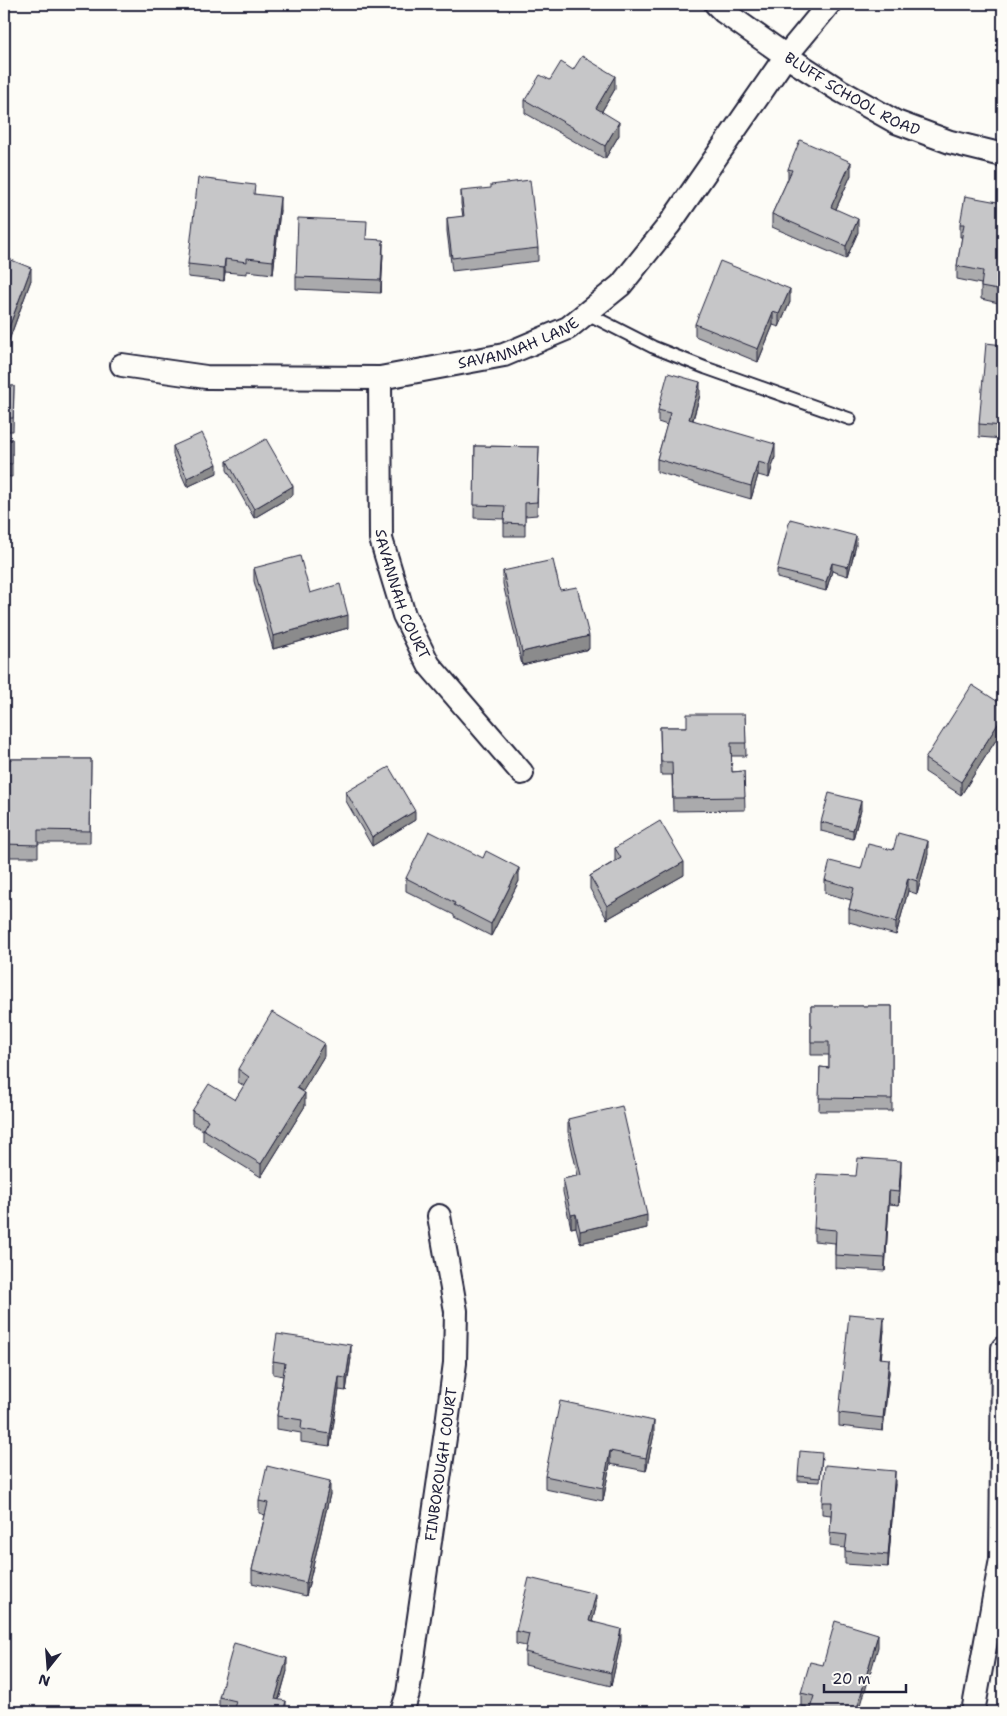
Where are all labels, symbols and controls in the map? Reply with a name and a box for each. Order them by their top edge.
street label: BLUFF SCHOOL ROAD [781,48,923,140]
street label: SAVANNAH LANE [456,313,583,373]
street label: SAVANNAH COURT [371,529,435,663]
street label: FINBOROUGH COURT [420,1386,462,1543]
north arrow [22,1644,72,1694]
scale bar [824,1661,907,1693]
text: 20 m [832,1669,871,1689]
text: N [36,1670,52,1691]

